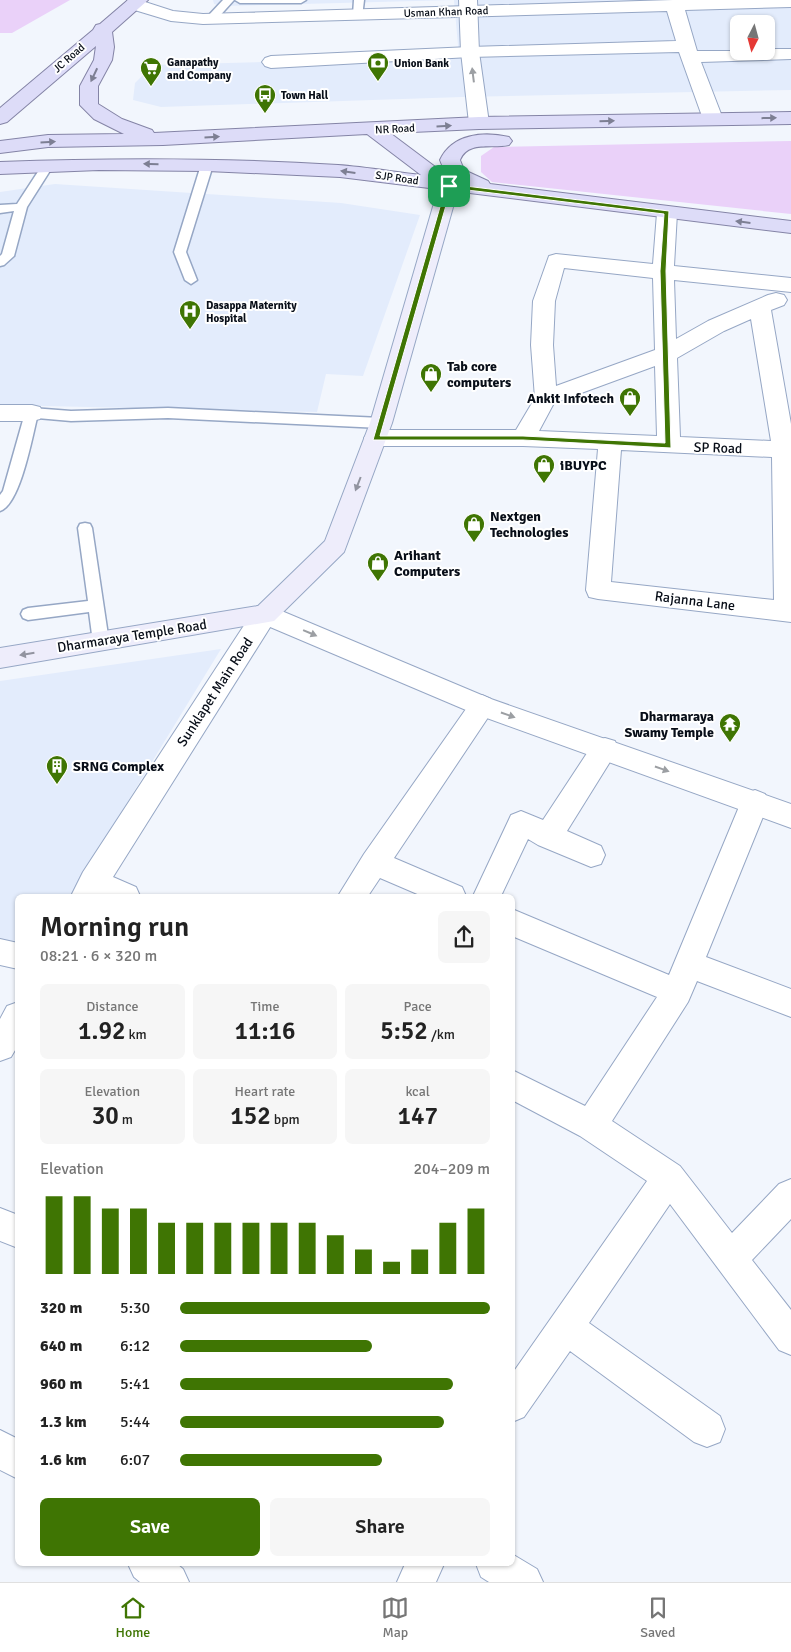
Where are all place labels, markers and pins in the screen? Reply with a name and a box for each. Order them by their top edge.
bank icon: Union Bank [366,51,390,82]
supermarket icon: Ganapathy and Company [139,56,163,87]
place label: Ganapathy and Company [167,56,232,82]
place label: Union Bank [394,57,449,70]
bus stop icon: Town Hall [253,83,277,114]
place label: Town Hall [281,89,329,102]
pin [428,165,470,207]
hospital icon: Dasappa Maternity Hospital [178,299,202,330]
place label: Dasappa Maternity Hospital [206,299,297,325]
place label: Tab core computers [447,358,511,391]
shop icon: Tab core computers [419,362,443,393]
shop icon: Ankit Infotech [618,386,642,417]
place label: Ankit Infotech [527,390,614,407]
shop icon: iBUYPC [532,453,556,484]
place label: iBUYPC [560,457,607,474]
place label: Nextgen Technologies [490,508,568,541]
shop icon: Nextgen Technologies [462,512,486,543]
place label: Arihant Computers [394,547,460,580]
shop icon: Arihant Computers [366,551,390,582]
place label: Dharmaraya Swamy Temple [625,708,714,741]
temple icon: Dharmaraya Swamy Temple [718,712,742,743]
building icon: SRNG Complex [45,754,69,785]
place label: SRNG Complex [73,758,164,775]

